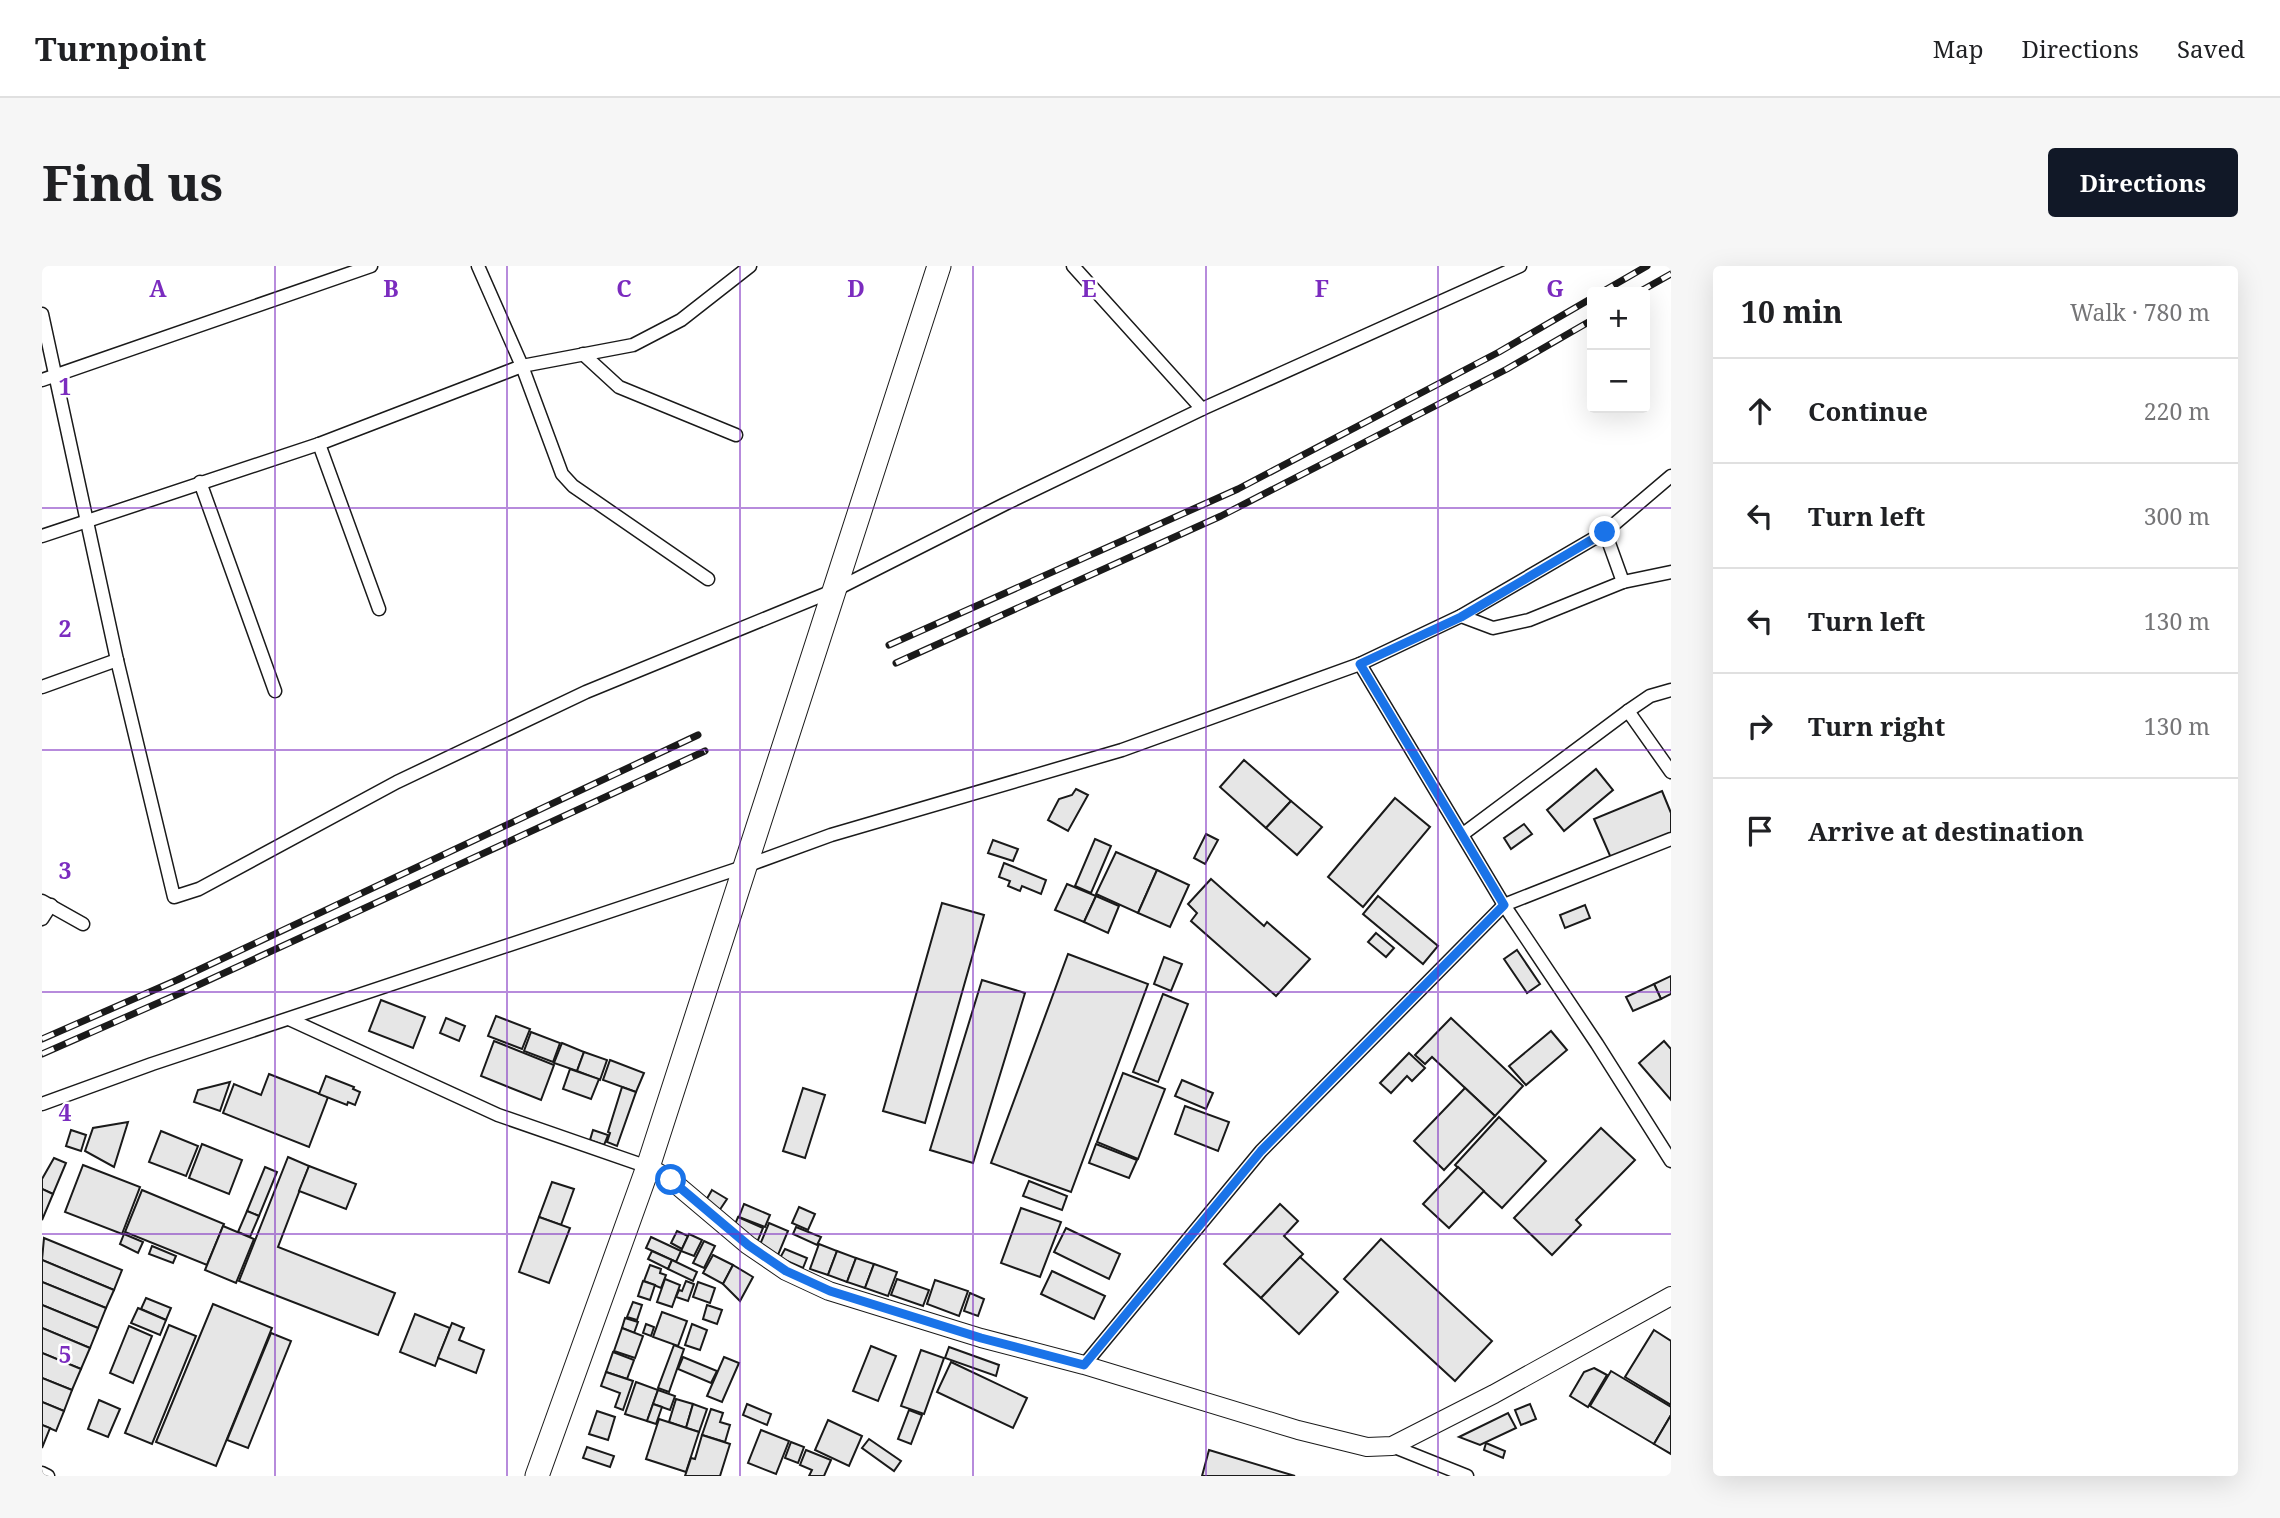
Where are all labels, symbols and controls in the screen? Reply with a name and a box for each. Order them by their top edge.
text: Turnpoint [35,26,206,71]
text: Map [1933,32,1984,65]
text: Directions [2022,32,2139,65]
text: Saved [2177,32,2245,65]
button: Directions [2048,148,2238,217]
text: Find us [42,149,223,215]
text: A [149,272,167,304]
text: B [383,272,399,304]
text: C [616,272,632,304]
text: D [847,272,865,304]
text: E [1081,272,1097,304]
text: F [1315,272,1329,304]
text: G [1546,272,1564,304]
map controls [1587,287,1650,413]
button: + [1587,287,1650,350]
text: 10 min [1741,291,1843,332]
text: Walk · 780 m [2070,296,2210,328]
button: − [1587,350,1650,413]
text: 1 [59,370,72,402]
icon: ahead [1741,392,1779,430]
text: Continue [1808,393,1928,429]
text: 220 m [2144,395,2210,427]
icon: left [1741,497,1779,535]
text: Turn left [1808,498,1925,534]
text: 300 m [2144,500,2210,532]
route end [1589,516,1620,547]
icon: left [1741,602,1779,640]
text: Turn left [1808,603,1925,639]
text: 130 m [2144,605,2210,637]
text: 2 [59,612,72,644]
icon: right [1741,707,1779,745]
text: Turn right [1808,708,1945,744]
text: 130 m [2144,710,2210,742]
icon: arrive [1741,812,1779,850]
text: Arrive at destination [1808,813,2084,849]
text: 3 [59,854,72,886]
text: 4 [59,1096,72,1128]
route start [655,1164,686,1195]
text: 5 [59,1338,72,1370]

